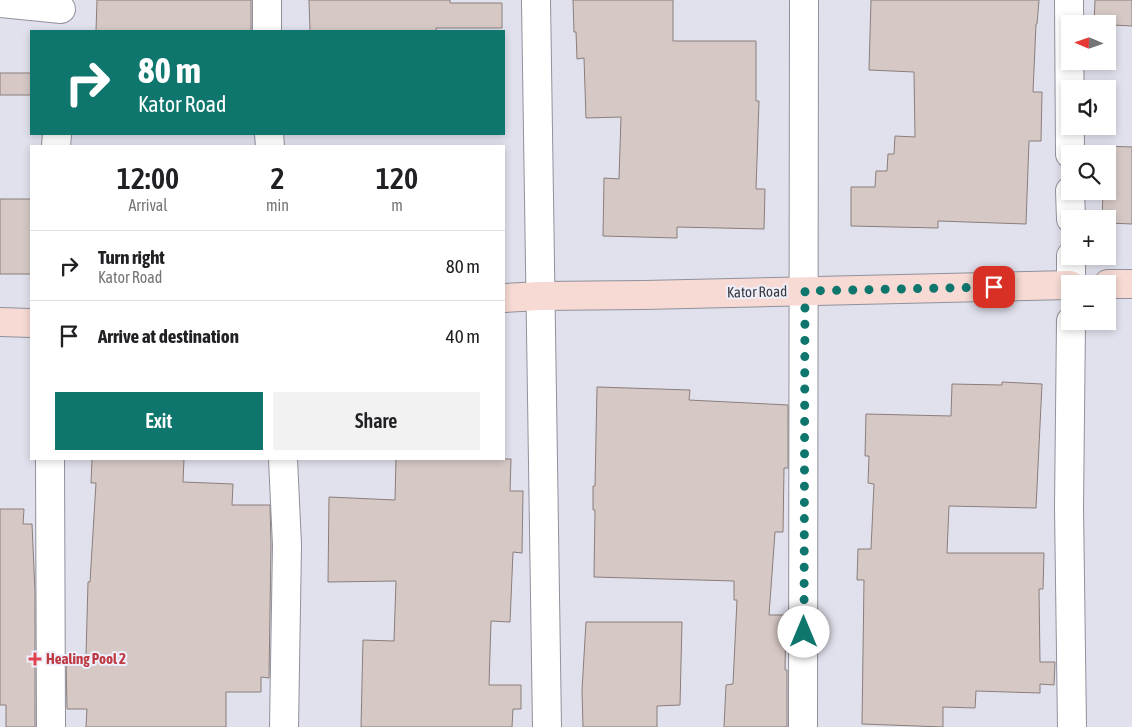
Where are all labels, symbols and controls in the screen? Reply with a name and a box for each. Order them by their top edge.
north arrow [1061,15,1116,70]
map controls [1061,15,1116,330]
icon: right [55,50,120,115]
text: 80 m [138,50,201,90]
button: sound [1061,80,1116,135]
text: Kator Road [138,91,227,117]
button: search [1061,145,1116,200]
text: 12:00 [117,161,179,195]
text: 2 [270,161,285,195]
text: 120 [376,161,418,195]
text: Arrival [128,196,168,214]
text: min [266,196,289,214]
text: m [391,196,403,214]
button: + [1061,210,1116,265]
text: Turn right [98,246,165,268]
icon: right [55,252,83,280]
text: 80 m [446,255,480,277]
pin [973,266,1015,308]
text: Kator Road [98,268,162,286]
icon: arrive [980,273,1008,301]
button: − [1061,275,1116,330]
street label: Kator Road [727,282,787,301]
icon: arrive [55,322,83,350]
text: Arrive at destination [98,325,239,347]
text: 40 m [446,325,480,347]
button: Exit [55,392,263,450]
button: Share [273,392,480,450]
position arrow [777,605,829,657]
place label: Healing Pool 2 [46,650,126,667]
marker: Healing Pool 2 [28,652,42,666]

